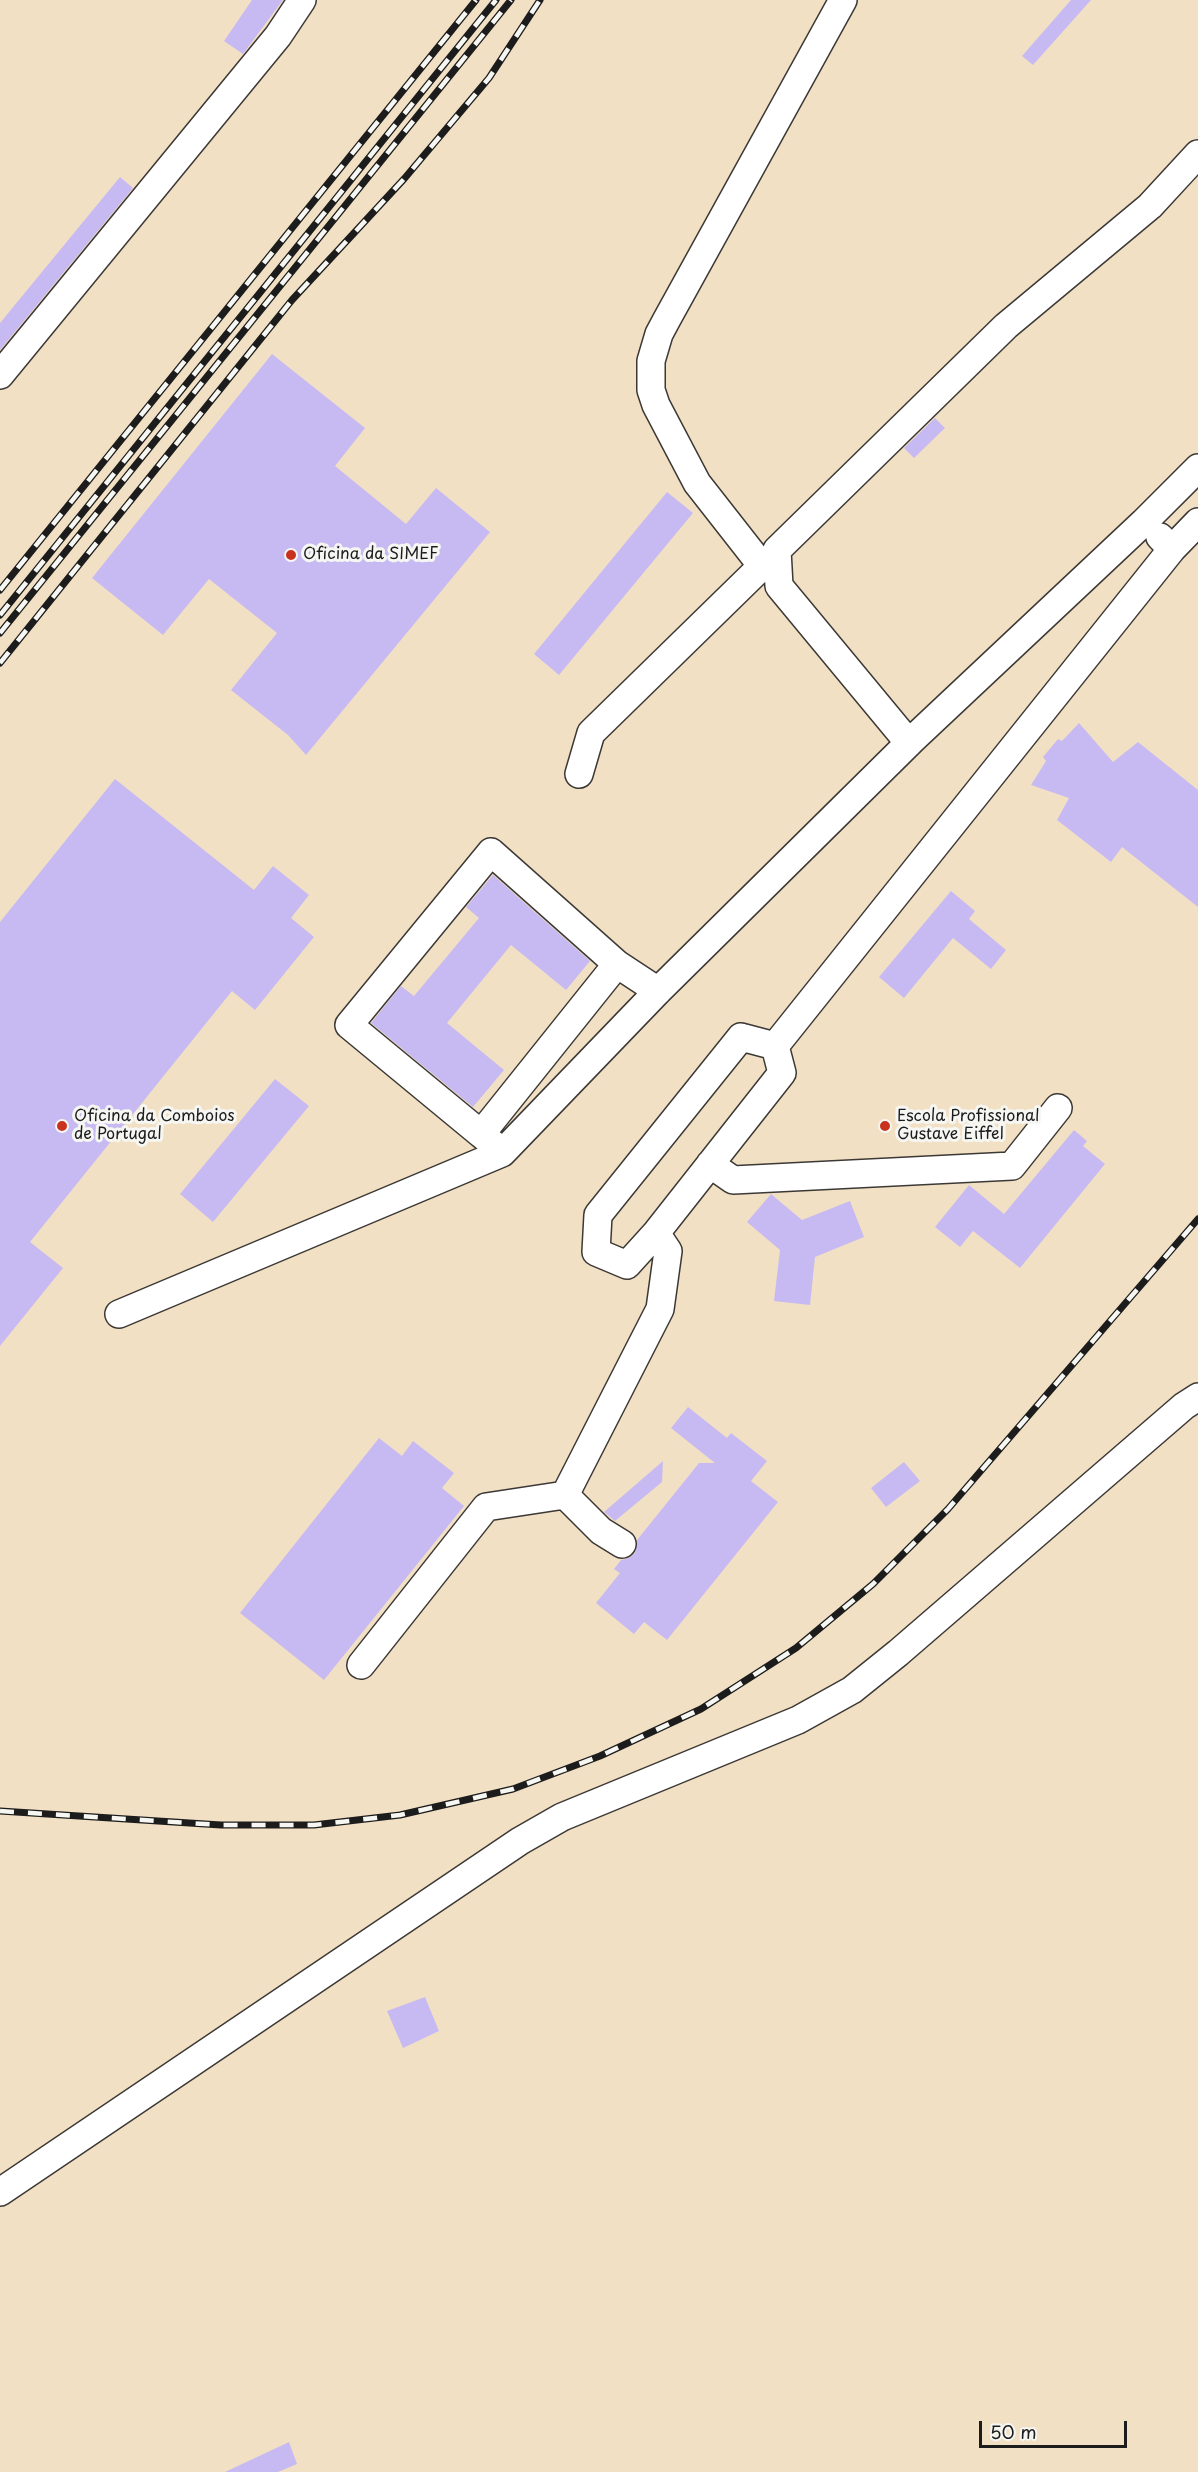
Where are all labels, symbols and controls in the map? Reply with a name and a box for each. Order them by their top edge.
place label: Oficina da SIMEF [303,545,439,565]
marker: Oficina da SIMEF [284,548,298,562]
place label: Oficina da Comboios de Portugal [74,1107,235,1145]
place label: Escola Profissional Gustave Eiffel [897,1107,1039,1145]
marker: Oficina da Comboios de Portugal [55,1119,69,1133]
marker: Escola Profissional Gustave Eiffel [878,1119,892,1133]
scale bar [982,2409,1130,2447]
text: 50 m [990,2418,1037,2445]

